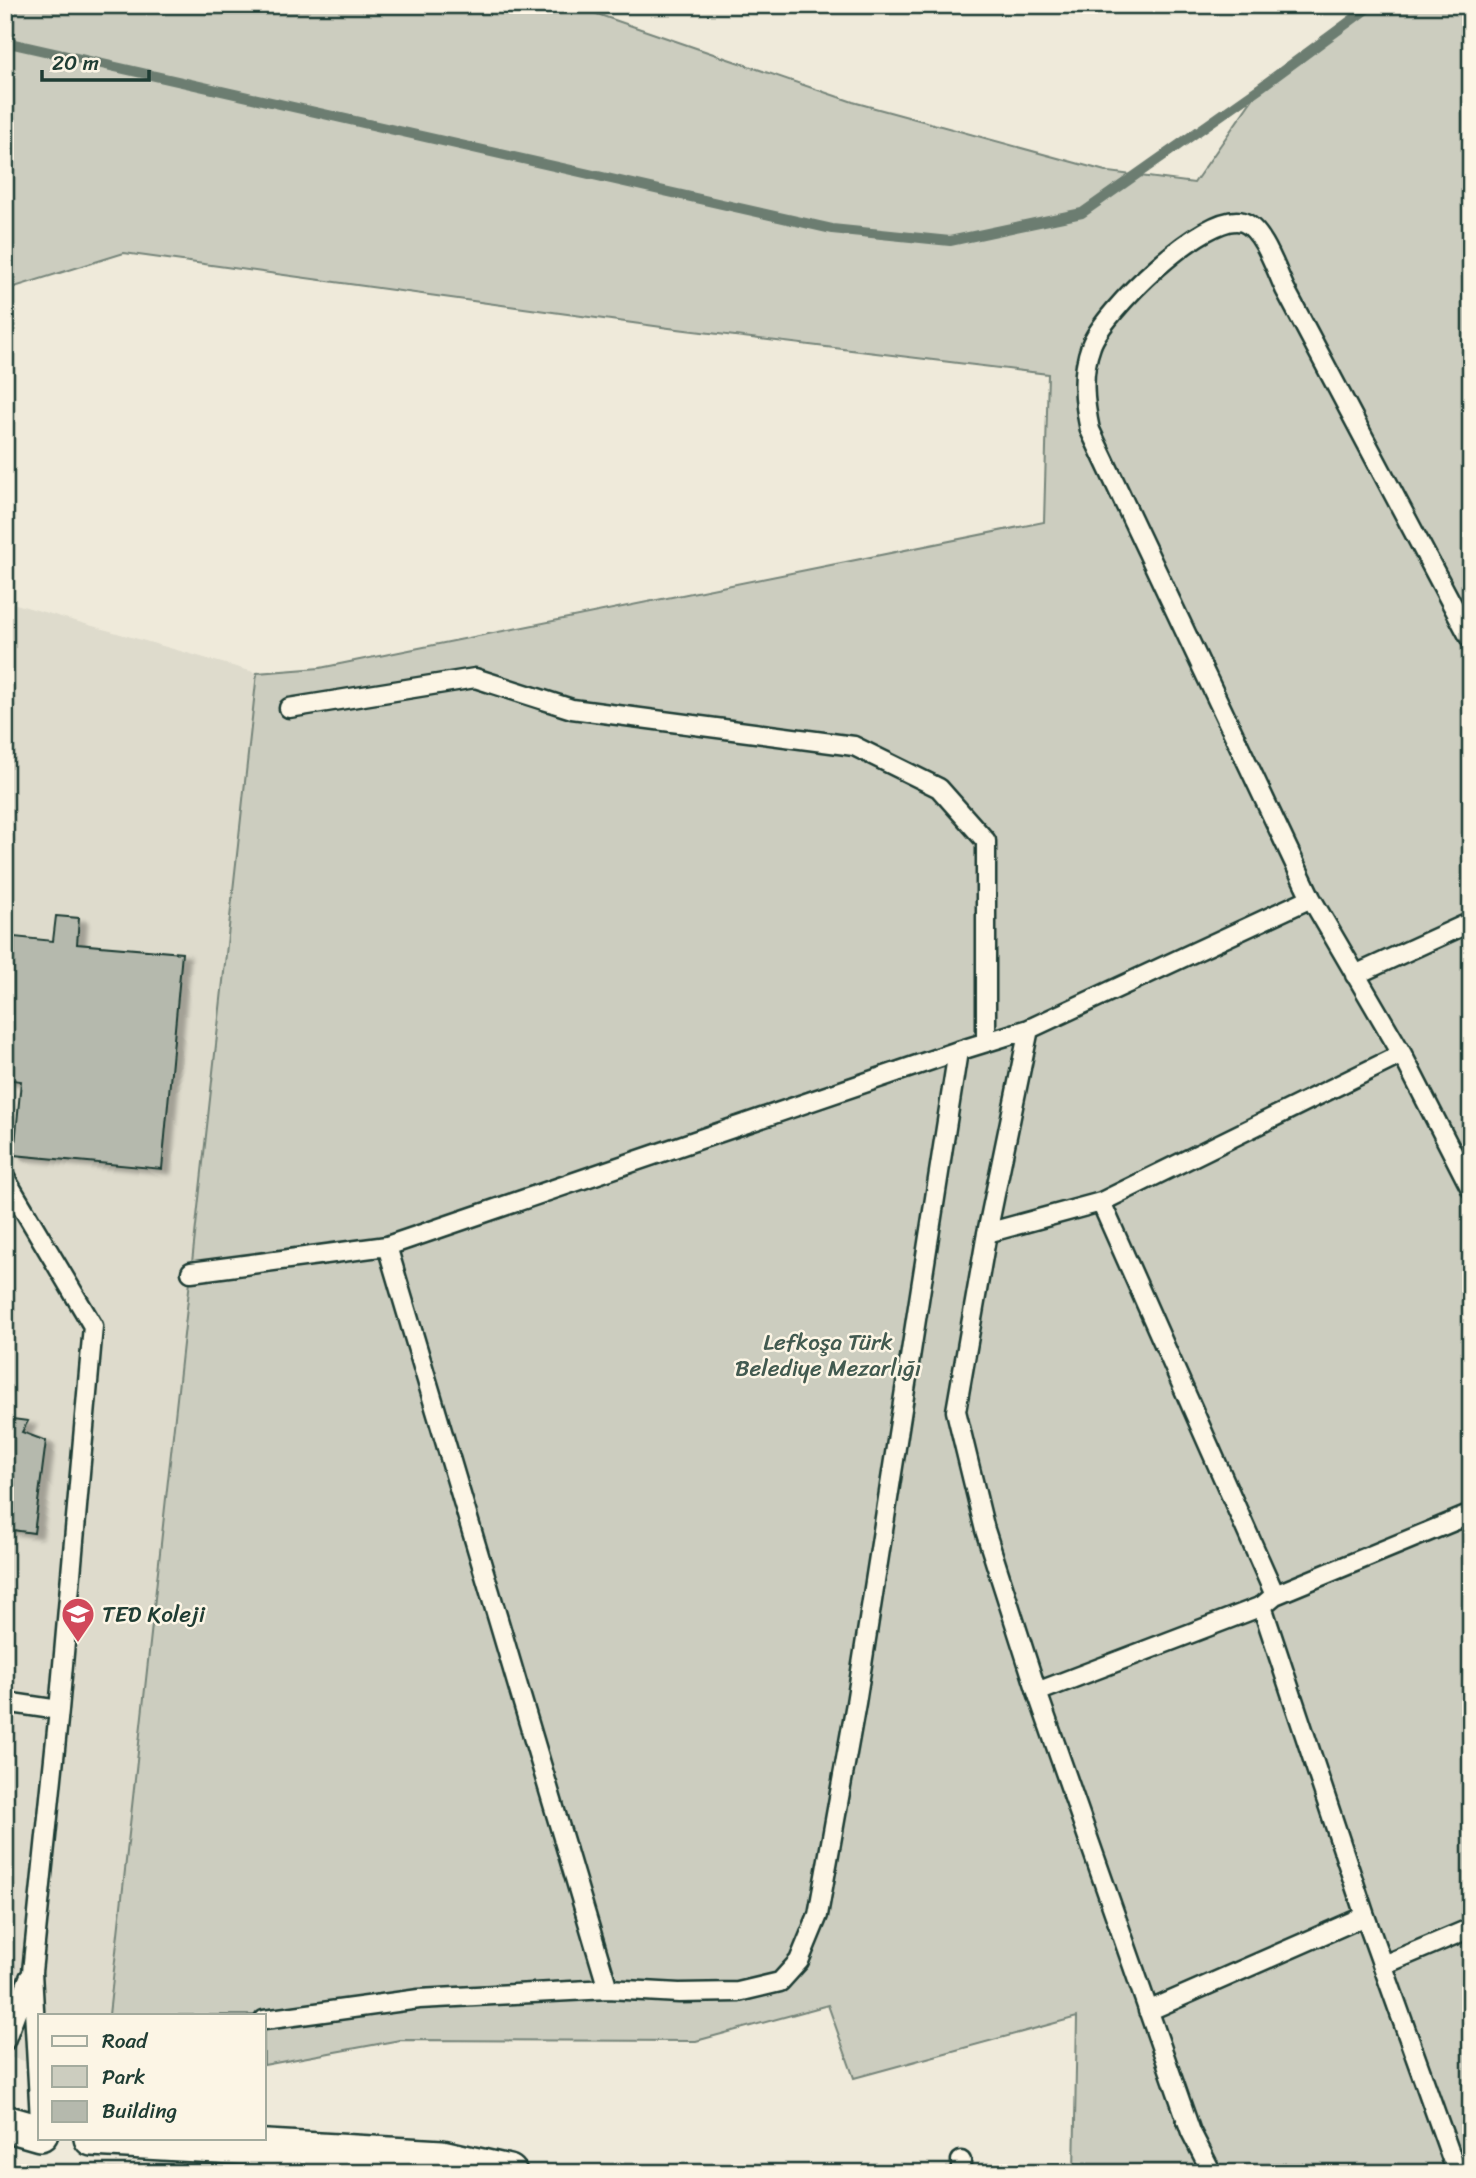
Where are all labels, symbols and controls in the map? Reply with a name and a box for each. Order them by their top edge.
scale bar [42,38,149,82]
text: 20 m [52,44,99,82]
park label: Lefkoşa Türk Belediye Mezarlığı [735,1322,921,1389]
place label: TED Koleji [102,1594,206,1635]
school or university icon: TED Koleji [59,1595,97,1644]
legend [38,2014,266,2140]
text: Road [102,2022,149,2060]
text: Park [102,2058,145,2096]
text: Building [102,2092,178,2130]

